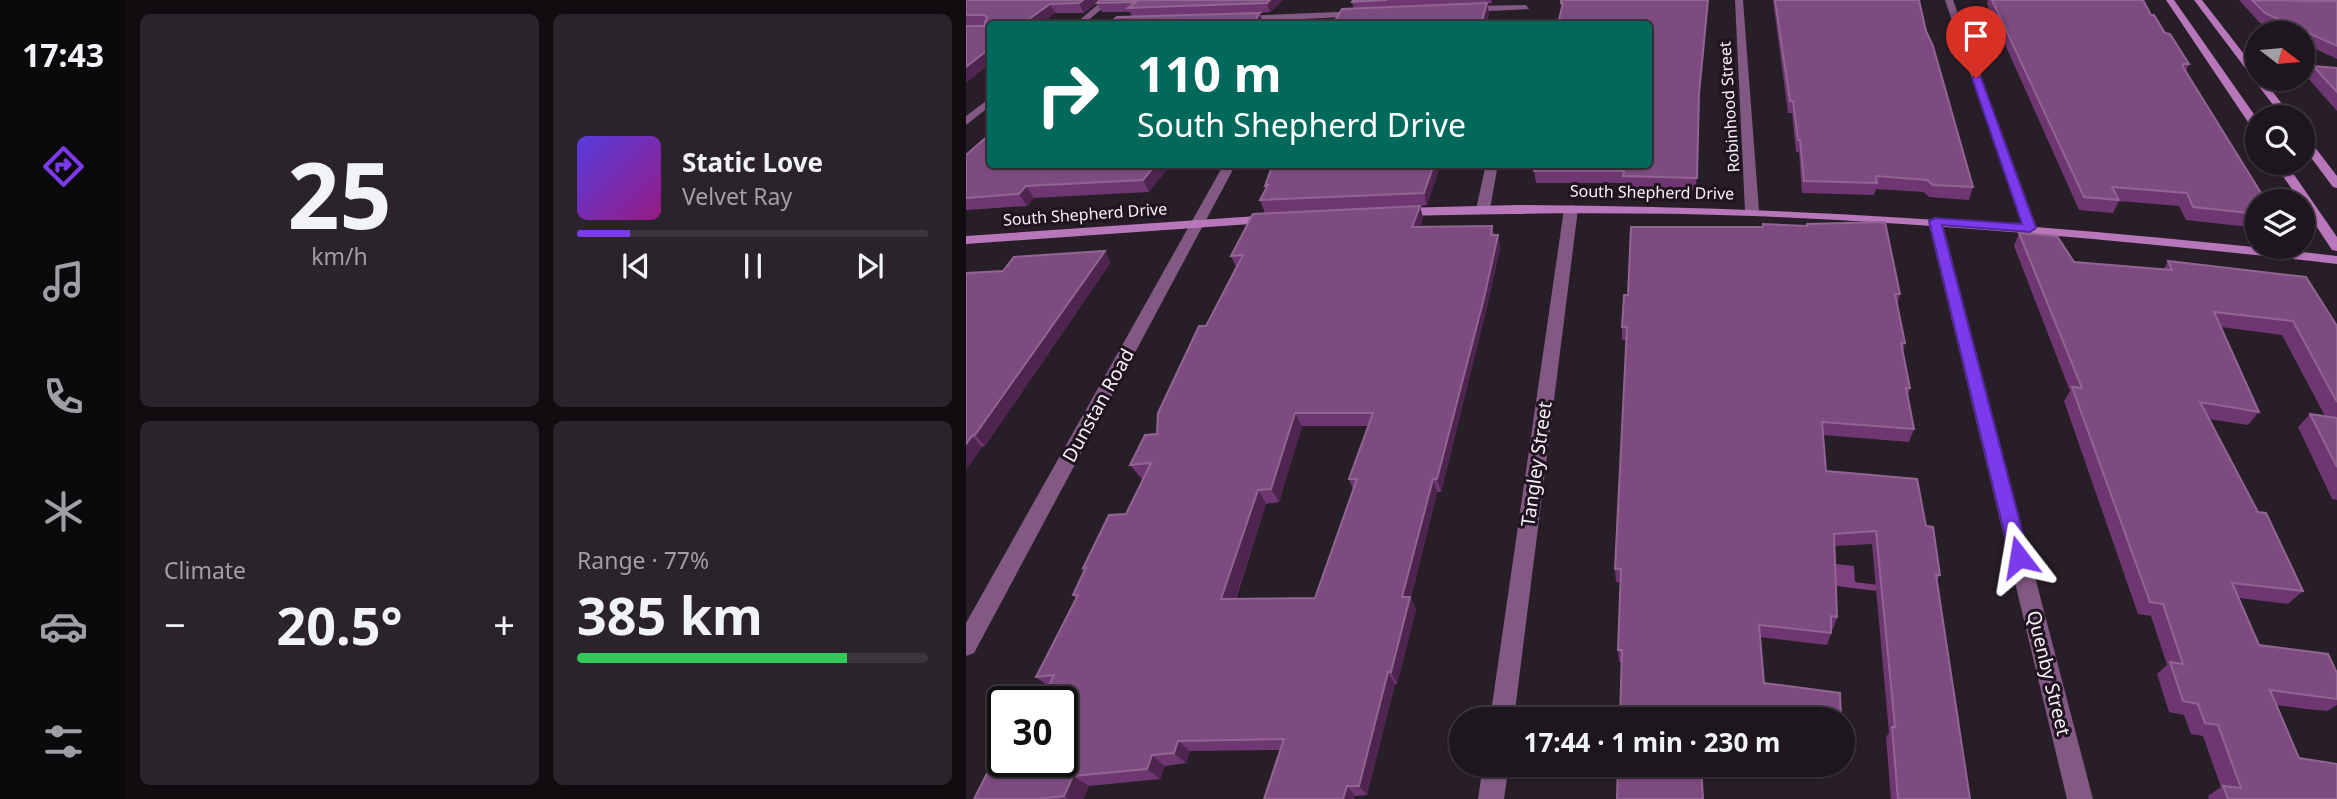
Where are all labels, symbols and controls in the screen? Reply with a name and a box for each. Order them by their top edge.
pin [1946,6,2006,78]
icon: arrive [1957,17,1995,55]
north arrow [2245,21,2315,91]
map controls [2245,21,2315,259]
text: 17:43 [22,33,104,76]
text: 110 m [1137,40,1282,106]
street label: Robinhood Street [1713,40,1745,173]
icon: right [1022,49,1113,140]
text: South Shepherd Drive [1137,103,1466,146]
button: search [2245,105,2315,175]
text: 25 [287,132,392,256]
icon: directions [39,142,88,191]
text: Static Love [682,144,823,180]
text: Velvet Ray [682,180,792,212]
street label: South Shepherd Drive [1570,180,1734,204]
button: layers [2245,189,2315,259]
street label: South Shepherd Drive [1002,197,1168,231]
text: km/h [311,240,368,272]
icon: previous [617,247,655,285]
icon: pause [734,247,772,285]
icon: next [851,247,889,285]
icon: music [39,257,88,306]
street label: Dunstan Road [1056,343,1140,467]
icon: phone [39,372,88,421]
street label: Tangley Street [1514,400,1558,528]
icon: climate [39,487,88,536]
position arrow [1982,520,2056,594]
text: Range · 77% [577,544,709,576]
text: Climate [164,554,246,586]
text: 385 km [577,579,763,650]
text: 20.5° [277,589,402,660]
text: − [164,598,186,650]
text: + [493,598,515,650]
icon: car [39,602,88,651]
street label: Quenby Street [2021,608,2077,738]
speed limit sign: 30 [987,686,1078,777]
icon: filters [39,717,88,766]
text: 17:44 · 1 min · 230 m [1524,724,1780,760]

